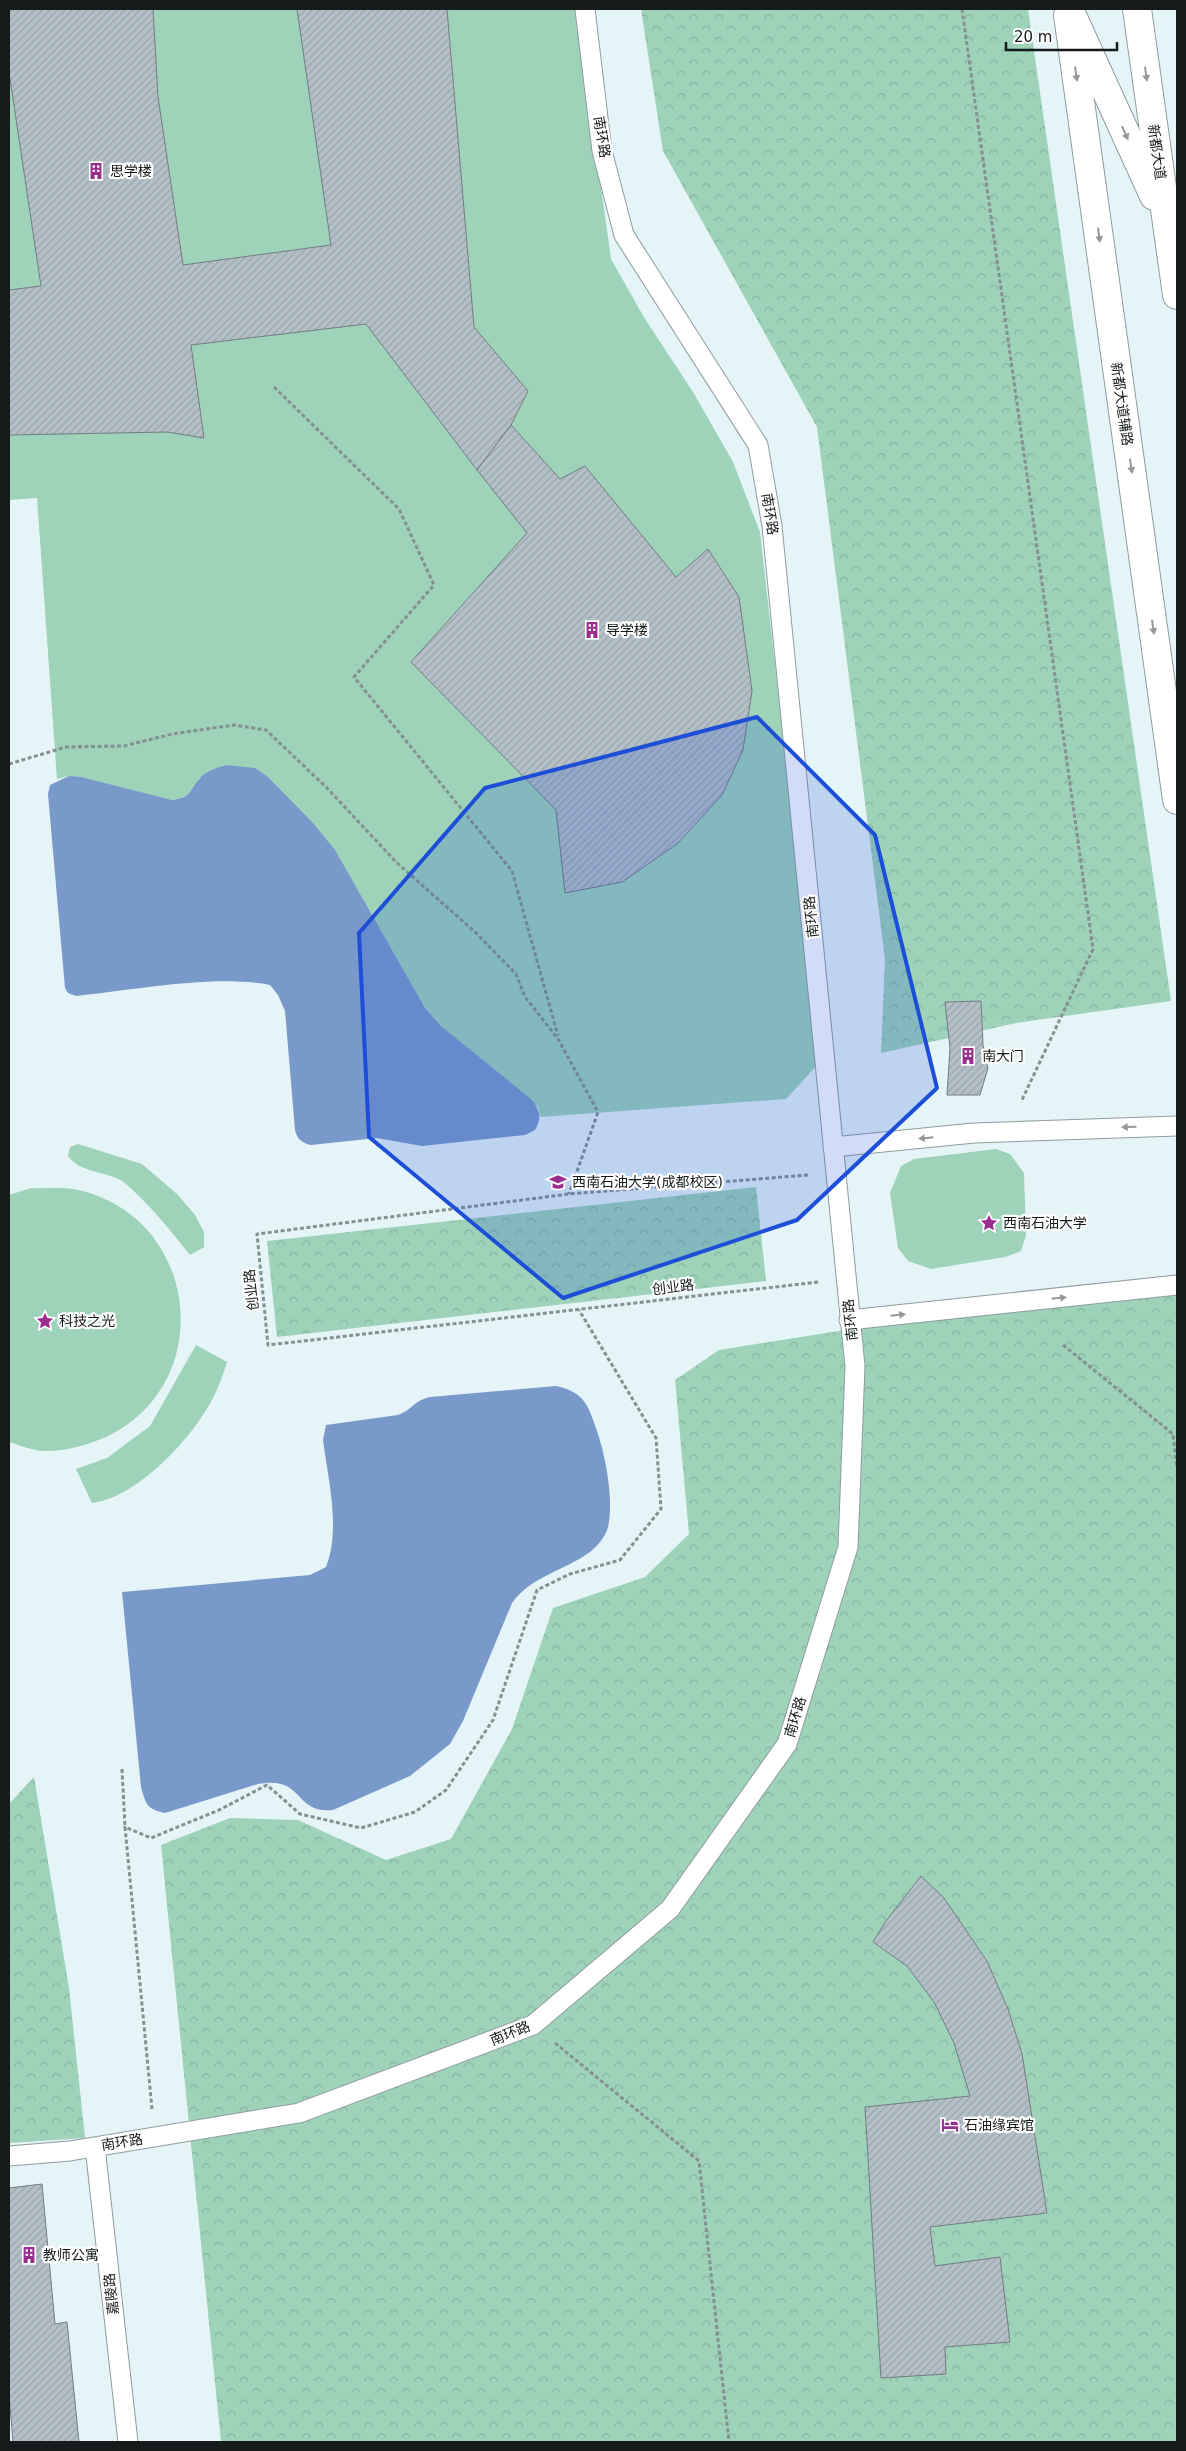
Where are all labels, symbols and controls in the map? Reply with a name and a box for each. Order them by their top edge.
scale bar [1006,20,1117,52]
text: 20 m [1014,28,1052,46]
one-way arrow [1072,67,1080,83]
one-way arrow [1142,67,1150,83]
street label: 南环路 [591,115,613,159]
street label: 新都大道 [1145,123,1169,181]
one-way arrow [1122,126,1130,140]
building icon: 思学楼 [86,161,106,181]
place label: 思学楼 [110,163,152,179]
one-way arrow [1095,228,1103,244]
street label: 新都大道辅路 [1108,361,1136,447]
one-way arrow [1127,458,1135,474]
street label: 南环路 [759,492,781,536]
one-way arrow [1149,619,1157,635]
building icon: 导学楼 [582,620,602,640]
place label: 导学楼 [606,622,648,638]
street label: 南环路 [801,895,821,939]
building icon: 南大门 [958,1046,978,1066]
place label: 南大门 [982,1048,1024,1064]
one-way arrow [1120,1124,1136,1132]
one-way arrow [918,1134,934,1142]
school or university icon: 西南石油大学(成都校区) [548,1172,568,1192]
place label: 西南石油大学(成都校区) [572,1174,723,1190]
place icon: 西南石油大学 [979,1213,999,1233]
place label: 西南石油大学 [1003,1215,1087,1231]
street label: 创业路 [241,1268,261,1312]
street label: 创业路 [651,1277,695,1297]
one-way arrow [1052,1293,1068,1301]
street label: 南环路 [840,1298,860,1342]
place icon: 科技之光 [35,1311,55,1331]
one-way arrow [890,1311,906,1319]
place label: 科技之光 [59,1313,115,1329]
street label: 南环路 [781,1695,809,1739]
street label: 南环路 [488,2018,532,2048]
hotel icon: 石油缘宾馆 [940,2115,960,2135]
place label: 石油缘宾馆 [964,2117,1034,2133]
street label: 南环路 [100,2131,144,2153]
building icon: 教师公寓 [19,2245,39,2265]
place label: 教师公寓 [43,2247,99,2263]
street label: 嘉陵路 [101,2272,121,2316]

